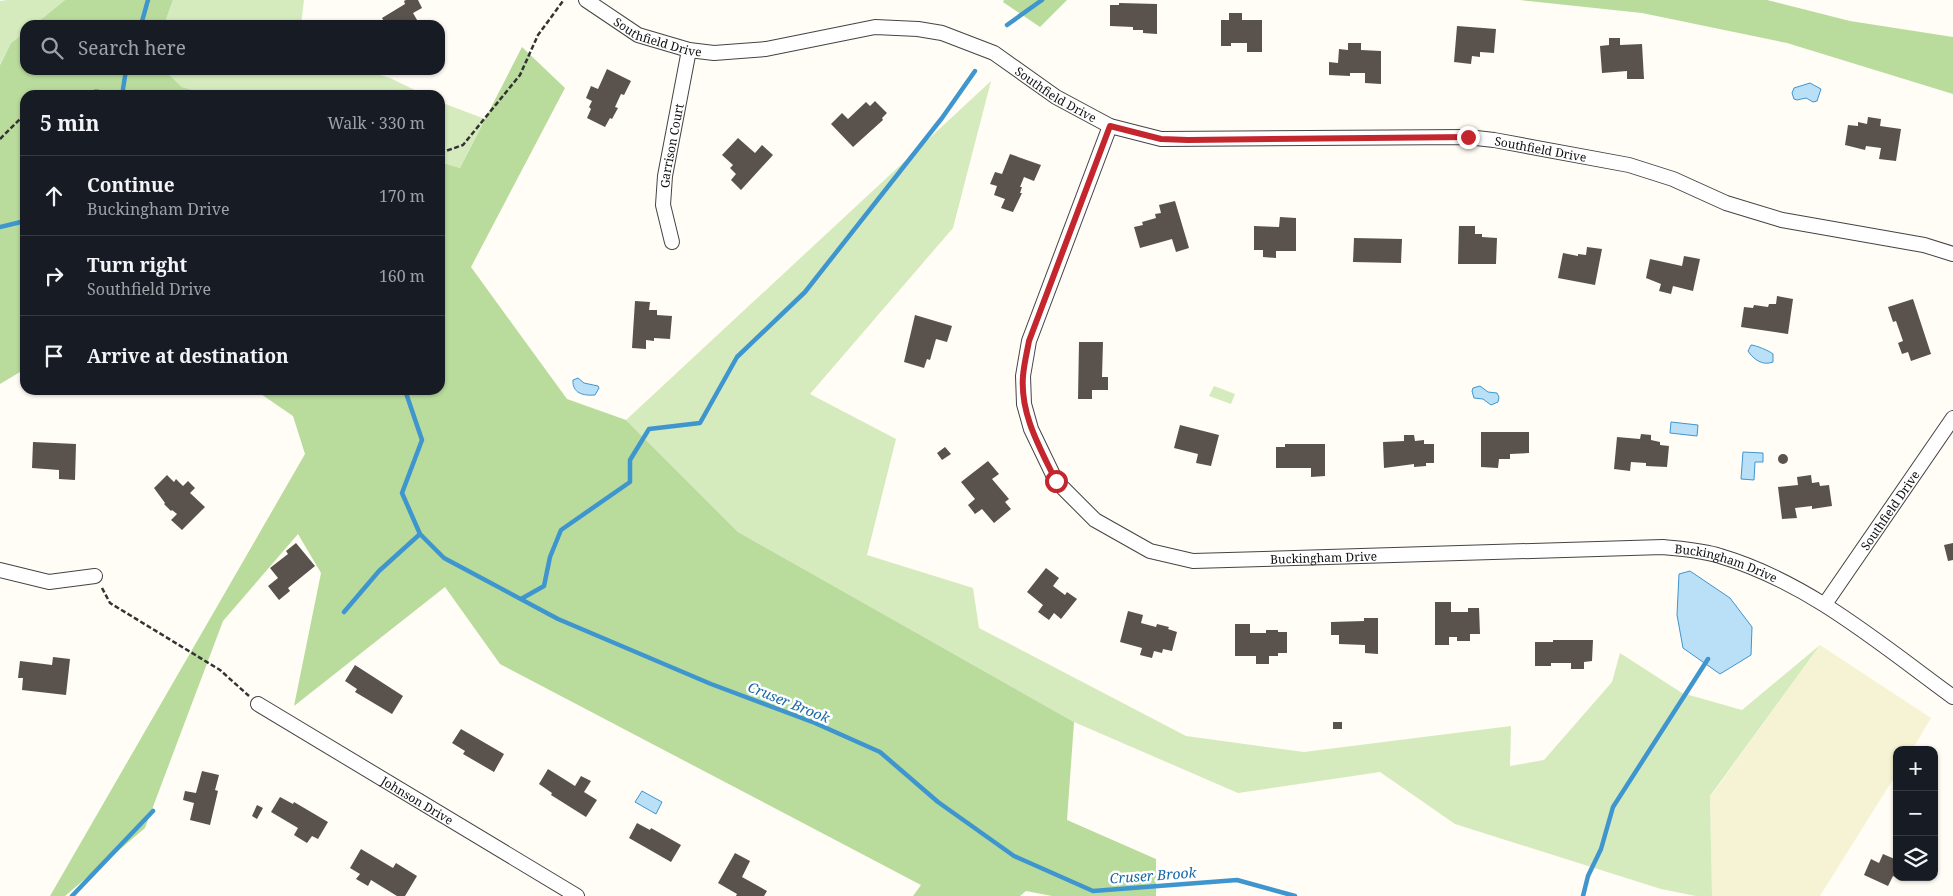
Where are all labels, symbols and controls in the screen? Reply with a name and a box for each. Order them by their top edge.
street label: Southfield Drive [611,13,703,60]
search box [20,20,445,75]
icon: search [38,34,66,62]
text: Search here [78,35,186,61]
street label: Southfield Drive [1012,62,1100,126]
street label: Garrison Court [656,102,687,188]
text: 5 min [40,109,99,137]
text: Walk · 330 m [328,112,425,134]
route end [1457,126,1480,149]
street label: Southfield Drive [1493,132,1588,165]
text: Continue [87,172,175,198]
icon: ahead [40,182,68,210]
text: 170 m [379,185,425,207]
text: Buckingham Drive [87,198,229,220]
text: Turn right [87,252,187,278]
icon: right [40,262,68,290]
text: 160 m [379,265,425,287]
text: Southfield Drive [87,278,211,300]
icon: arrive [40,342,68,370]
text: Arrive at destination [87,343,289,369]
street label: Southfield Drive [1856,467,1923,553]
route start [1045,470,1068,493]
street label: Buckingham Drive [1674,540,1780,586]
street label: Buckingham Drive [1270,547,1377,567]
water label: Cruser Brook [745,677,834,727]
map controls [1893,746,1938,881]
button: + [1893,746,1938,791]
street label: Johnson Drive [377,771,457,828]
button: − [1893,791,1938,836]
button: layers [1893,836,1938,881]
water label: Cruser Brook [1109,862,1198,888]

